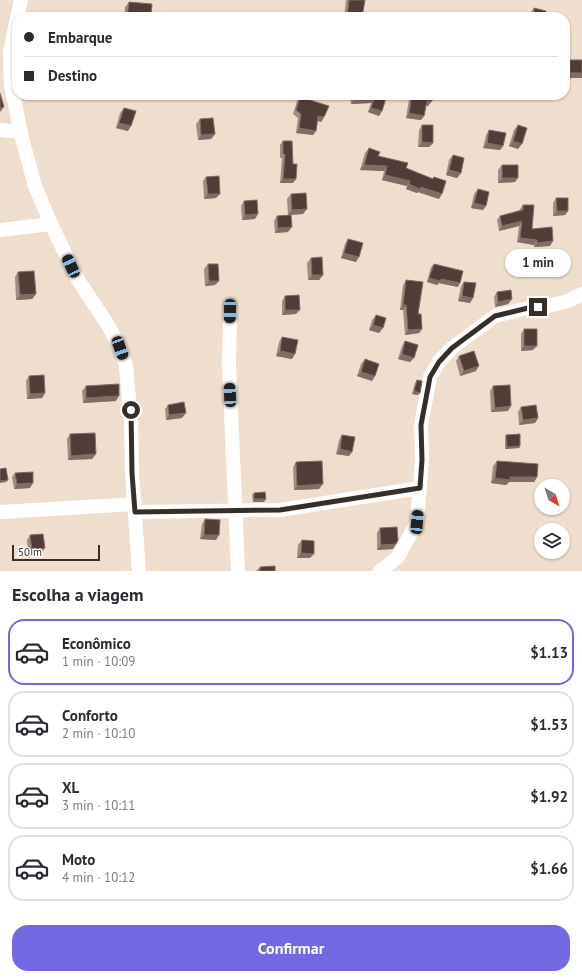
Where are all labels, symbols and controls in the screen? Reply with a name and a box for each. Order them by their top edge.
text: Embarque [48,28,112,47]
text: Destino [48,66,97,85]
callout: 1 min [505,249,571,277]
car [60,253,82,279]
text: 1 min [522,254,554,271]
route end [529,298,547,316]
car [224,299,236,323]
car [110,335,130,361]
car [223,383,237,407]
route start [122,401,140,419]
north arrow [534,479,570,515]
map controls [534,479,570,559]
car [410,510,424,534]
button: layers [534,523,570,559]
scale bar [12,543,100,562]
text: 50 m [18,545,42,559]
text: Escolha a viagem [12,583,144,606]
icon: car [14,634,50,670]
text: Econômico [62,634,131,653]
text: $1.13 [530,643,568,662]
text: 1 min · 10:09 [62,653,135,670]
icon: car [14,706,50,742]
text: Conforto [62,706,118,725]
text: $1.53 [530,715,568,734]
text: 2 min · 10:10 [62,725,135,742]
icon: car [14,778,50,814]
text: XL [62,778,79,797]
text: $1.92 [530,787,568,806]
text: 3 min · 10:11 [62,797,135,814]
icon: car [14,850,50,886]
text: Moto [62,850,95,869]
text: $1.66 [530,859,568,878]
text: 4 min · 10:12 [62,869,135,886]
button: Confirmar [12,925,570,971]

